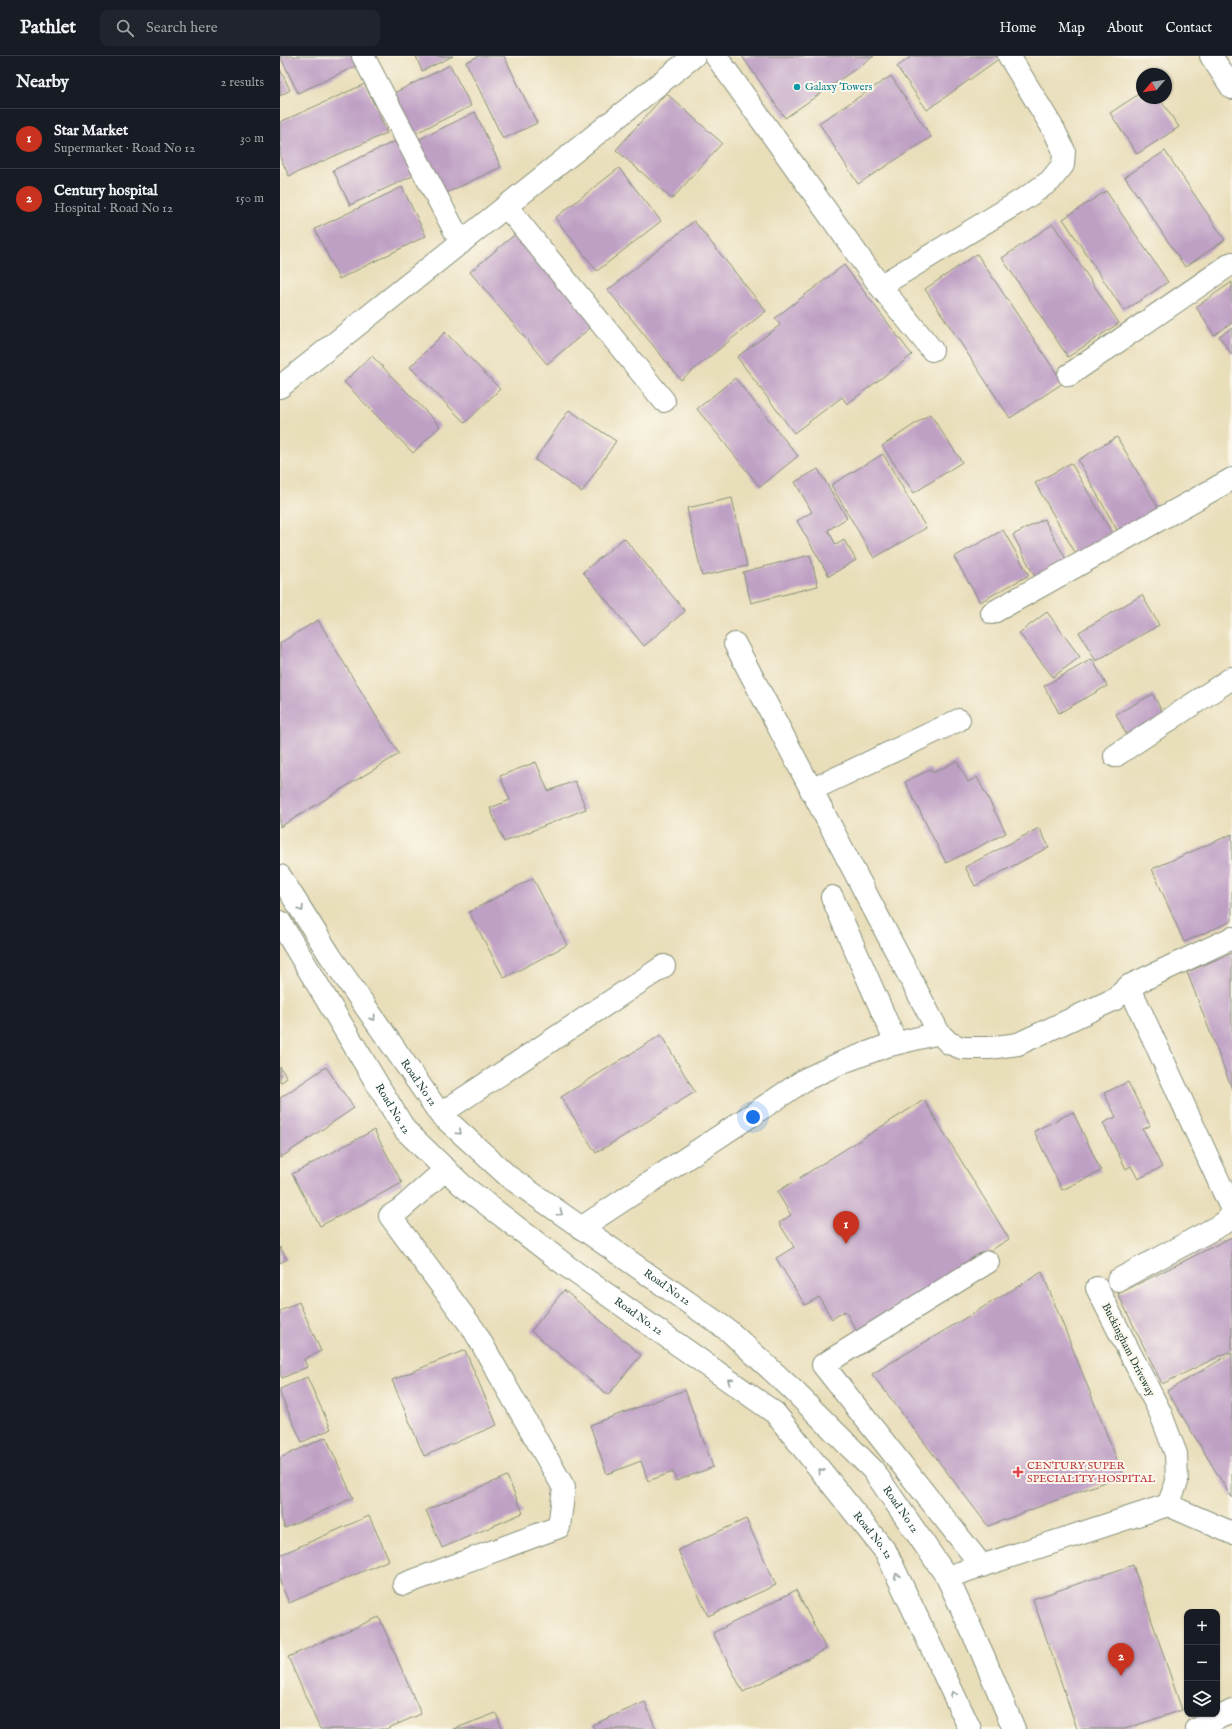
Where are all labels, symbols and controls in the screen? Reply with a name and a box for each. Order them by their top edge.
search box [100,10,380,46]
text: Pathlet [20,16,76,40]
icon: search [114,17,136,39]
text: Search here [146,18,218,37]
text: Home [1000,19,1036,37]
text: Map [1058,19,1085,37]
text: About [1107,19,1143,37]
text: Contact [1165,19,1212,37]
north arrow [1136,68,1172,104]
text: Nearby [16,72,69,93]
text: 2 results [220,74,264,91]
place label: Galaxy Towers [805,80,873,94]
marker: Galaxy Towers [792,82,802,92]
text: Star Market [54,121,128,140]
text: 1 [27,130,31,147]
text: 30 m [240,130,264,147]
text: Supermarket · Road No 12 [54,140,195,157]
text: Century hospital [54,181,158,200]
text: 2 [26,190,32,207]
text: 150 m [235,190,264,207]
text: Hospital · Road No 12 [54,200,173,217]
one-way arrow [296,905,303,912]
one-way arrow [368,1013,375,1020]
street label: Road No 12 [397,1057,440,1109]
street label: Road No. 12 [372,1081,412,1138]
your location [743,1107,763,1127]
one-way arrow [455,1127,462,1134]
one-way arrow [556,1208,563,1215]
pin: 1 [833,1211,859,1244]
street label: Road No 12 [641,1266,693,1309]
street label: Road No. 12 [611,1295,665,1339]
street label: Buckingham Driveway [1098,1301,1158,1399]
one-way arrow [727,1379,734,1386]
place label: CENTURY SUPER SPECIALITY HOSPITAL [1027,1459,1155,1486]
marker: CENTURY SUPER SPECIALITY HOSPITAL [1012,1466,1024,1478]
one-way arrow [819,1469,826,1476]
street label: Road No 12 [879,1483,921,1536]
street label: Road No. 12 [850,1509,895,1561]
one-way arrow [894,1573,902,1580]
map controls [1184,1609,1220,1717]
button: + [1184,1609,1220,1645]
pin: 2 [1108,1643,1134,1676]
button: − [1184,1645,1220,1681]
button: layers [1184,1681,1220,1717]
one-way arrow [950,1690,958,1698]

